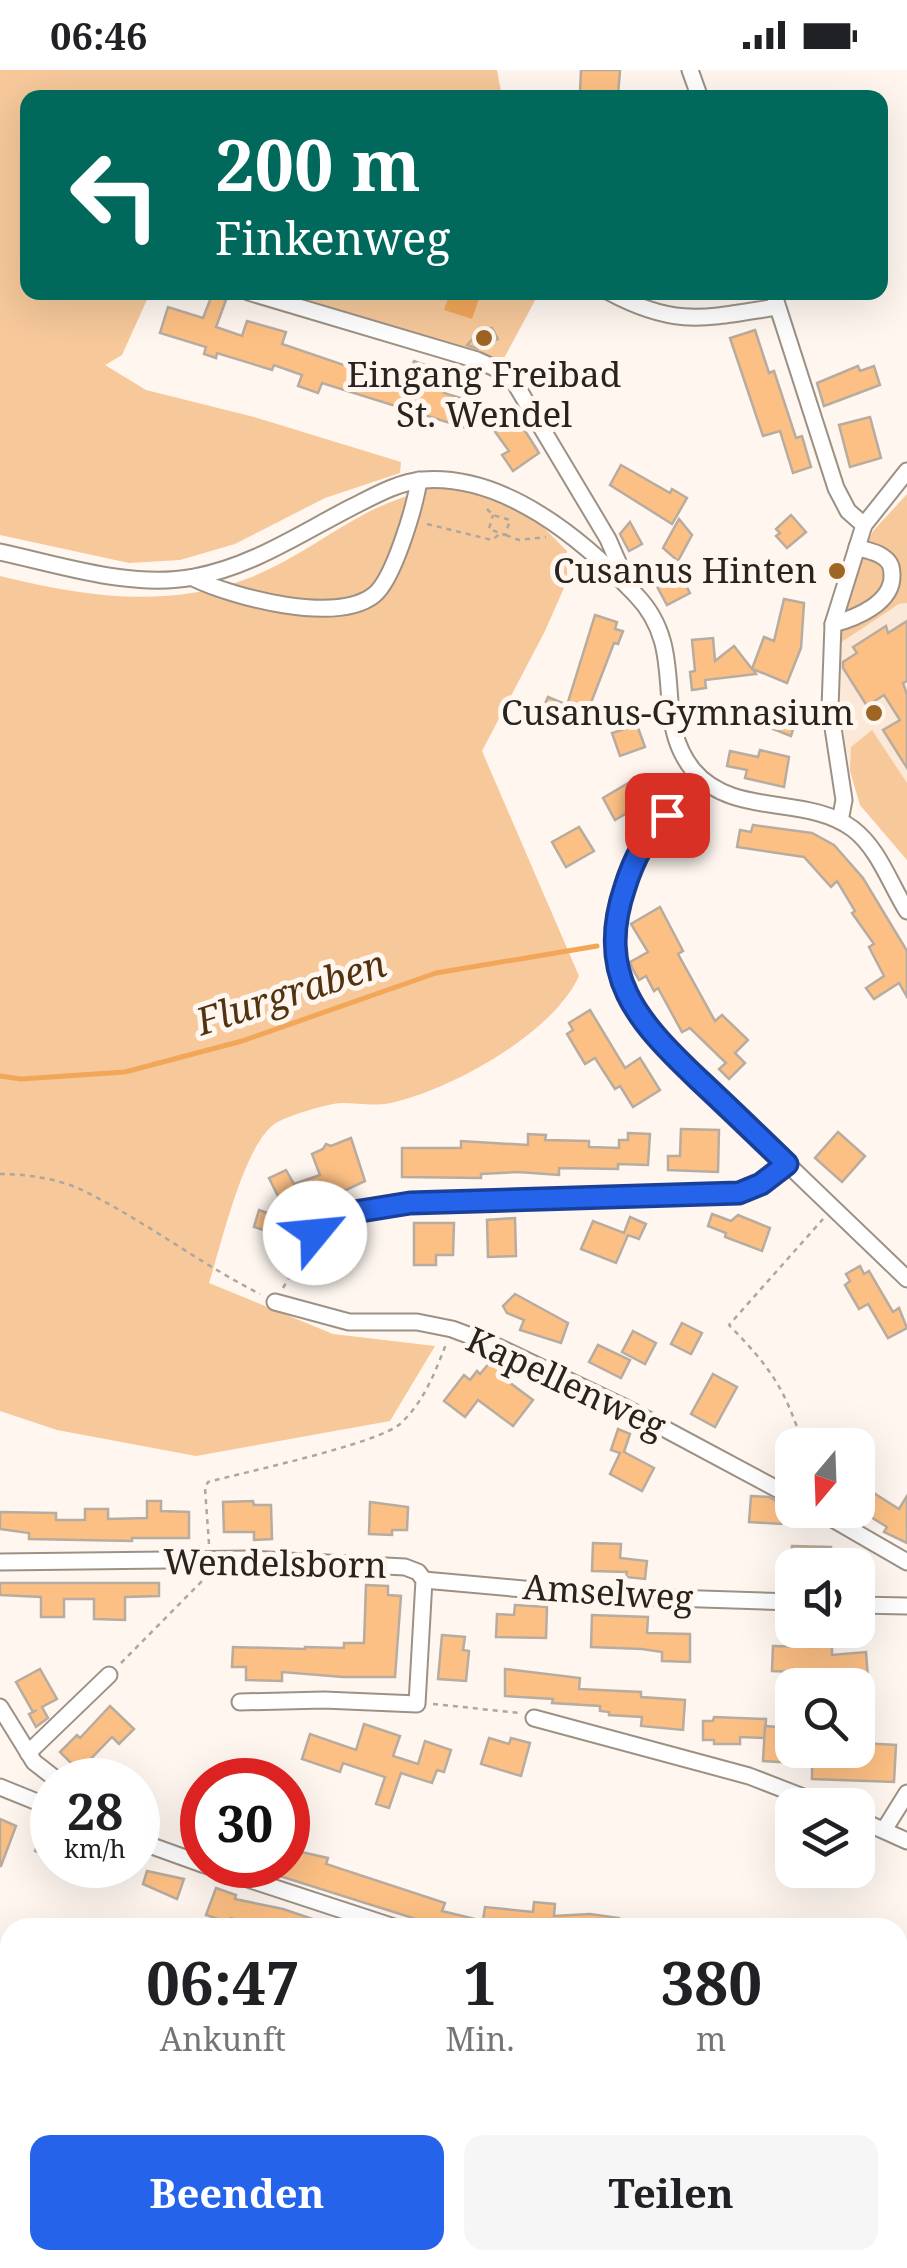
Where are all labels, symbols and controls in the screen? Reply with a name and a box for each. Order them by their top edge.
text: 06:46 [50,9,147,61]
text: 200 m [215,116,421,212]
icon: left [50,130,180,260]
text: Finkenweg [215,207,451,268]
marker: Eingang Freibad St. Wendel [473,327,495,349]
place label: Eingang Freibad St. Wendel [347,350,621,437]
place label: Cusanus Hinten [553,546,817,593]
marker: Cusanus Hinten [826,560,848,582]
place label: Cusanus-Gymnasium [501,688,854,735]
marker: Cusanus-Gymnasium [863,702,885,724]
pin [625,773,710,858]
icon: arrive [640,788,695,843]
water label: Flurgraben [188,936,392,1047]
position arrow [263,1181,367,1285]
street label: Kapellenweg [459,1315,674,1448]
north arrow [775,1428,875,1528]
map controls [775,1428,875,1888]
street label: Wendelsborn [163,1537,387,1588]
button: sound [775,1548,875,1648]
street label: Amselweg [521,1562,695,1621]
button: search [775,1668,875,1768]
speed limit sign: 30 [180,1758,310,1888]
text: 28 [67,1777,123,1845]
button: layers [775,1788,875,1888]
text: km/h [64,1831,126,1865]
text: 06:47 [146,1941,300,2023]
text: 1 [463,1941,497,2023]
text: 380 [660,1941,762,2023]
text: Ankunft [160,2017,286,2060]
text: Min. [446,2017,515,2060]
text: m [696,2017,726,2060]
button: Beenden [30,2135,444,2250]
button: Teilen [464,2135,878,2250]

